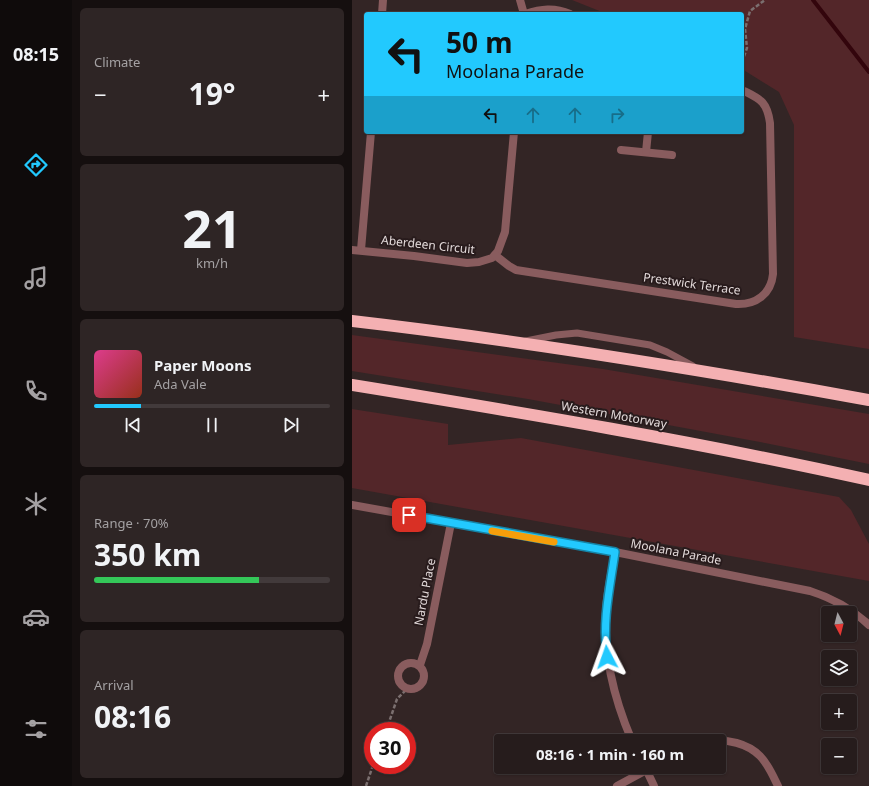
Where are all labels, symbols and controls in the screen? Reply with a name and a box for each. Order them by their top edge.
text: 50 m [446,23,513,61]
icon: left [380,28,432,80]
text: 08:15 [13,42,59,66]
text: Climate [94,53,140,71]
text: Moolana Parade [446,59,584,83]
text: 19° [188,73,236,114]
text: − [94,79,107,109]
text: + [317,79,330,109]
icon: left [480,104,502,126]
icon: ahead [522,104,544,126]
icon: ahead [564,104,586,126]
icon: right [606,104,628,126]
icon: directions [22,151,50,179]
text: 21 [182,192,242,263]
street label: Aberdeen Circuit [380,231,476,258]
text: km/h [196,254,228,272]
icon: music [22,264,50,292]
street label: Prestwick Terrace [642,268,742,299]
text: Paper Moons [154,355,252,375]
text: Ada Vale [154,375,207,393]
icon: phone [22,377,50,405]
street label: Western Motorway [560,397,669,432]
icon: previous [122,414,144,436]
icon: pause [201,414,223,436]
icon: next [280,414,302,436]
icon: climate [22,490,50,518]
pin [392,498,426,532]
icon: arrive [398,504,420,526]
text: Range · 70% [94,514,169,532]
text: 350 km [94,534,201,575]
street label: Moolana Parade [629,534,723,569]
street label: Nardu Place [410,557,439,627]
icon: car [22,603,50,631]
north arrow [821,606,857,642]
map controls [821,606,857,774]
position arrow [586,636,628,678]
button: layers [821,650,857,686]
text: Arrival [94,676,134,694]
button: + [821,694,857,730]
text: 08:16 [94,696,171,737]
icon: filters [22,715,50,743]
speed limit sign: 30 [364,722,416,774]
button: − [821,738,857,774]
text: 08:16 · 1 min · 160 m [536,744,684,764]

